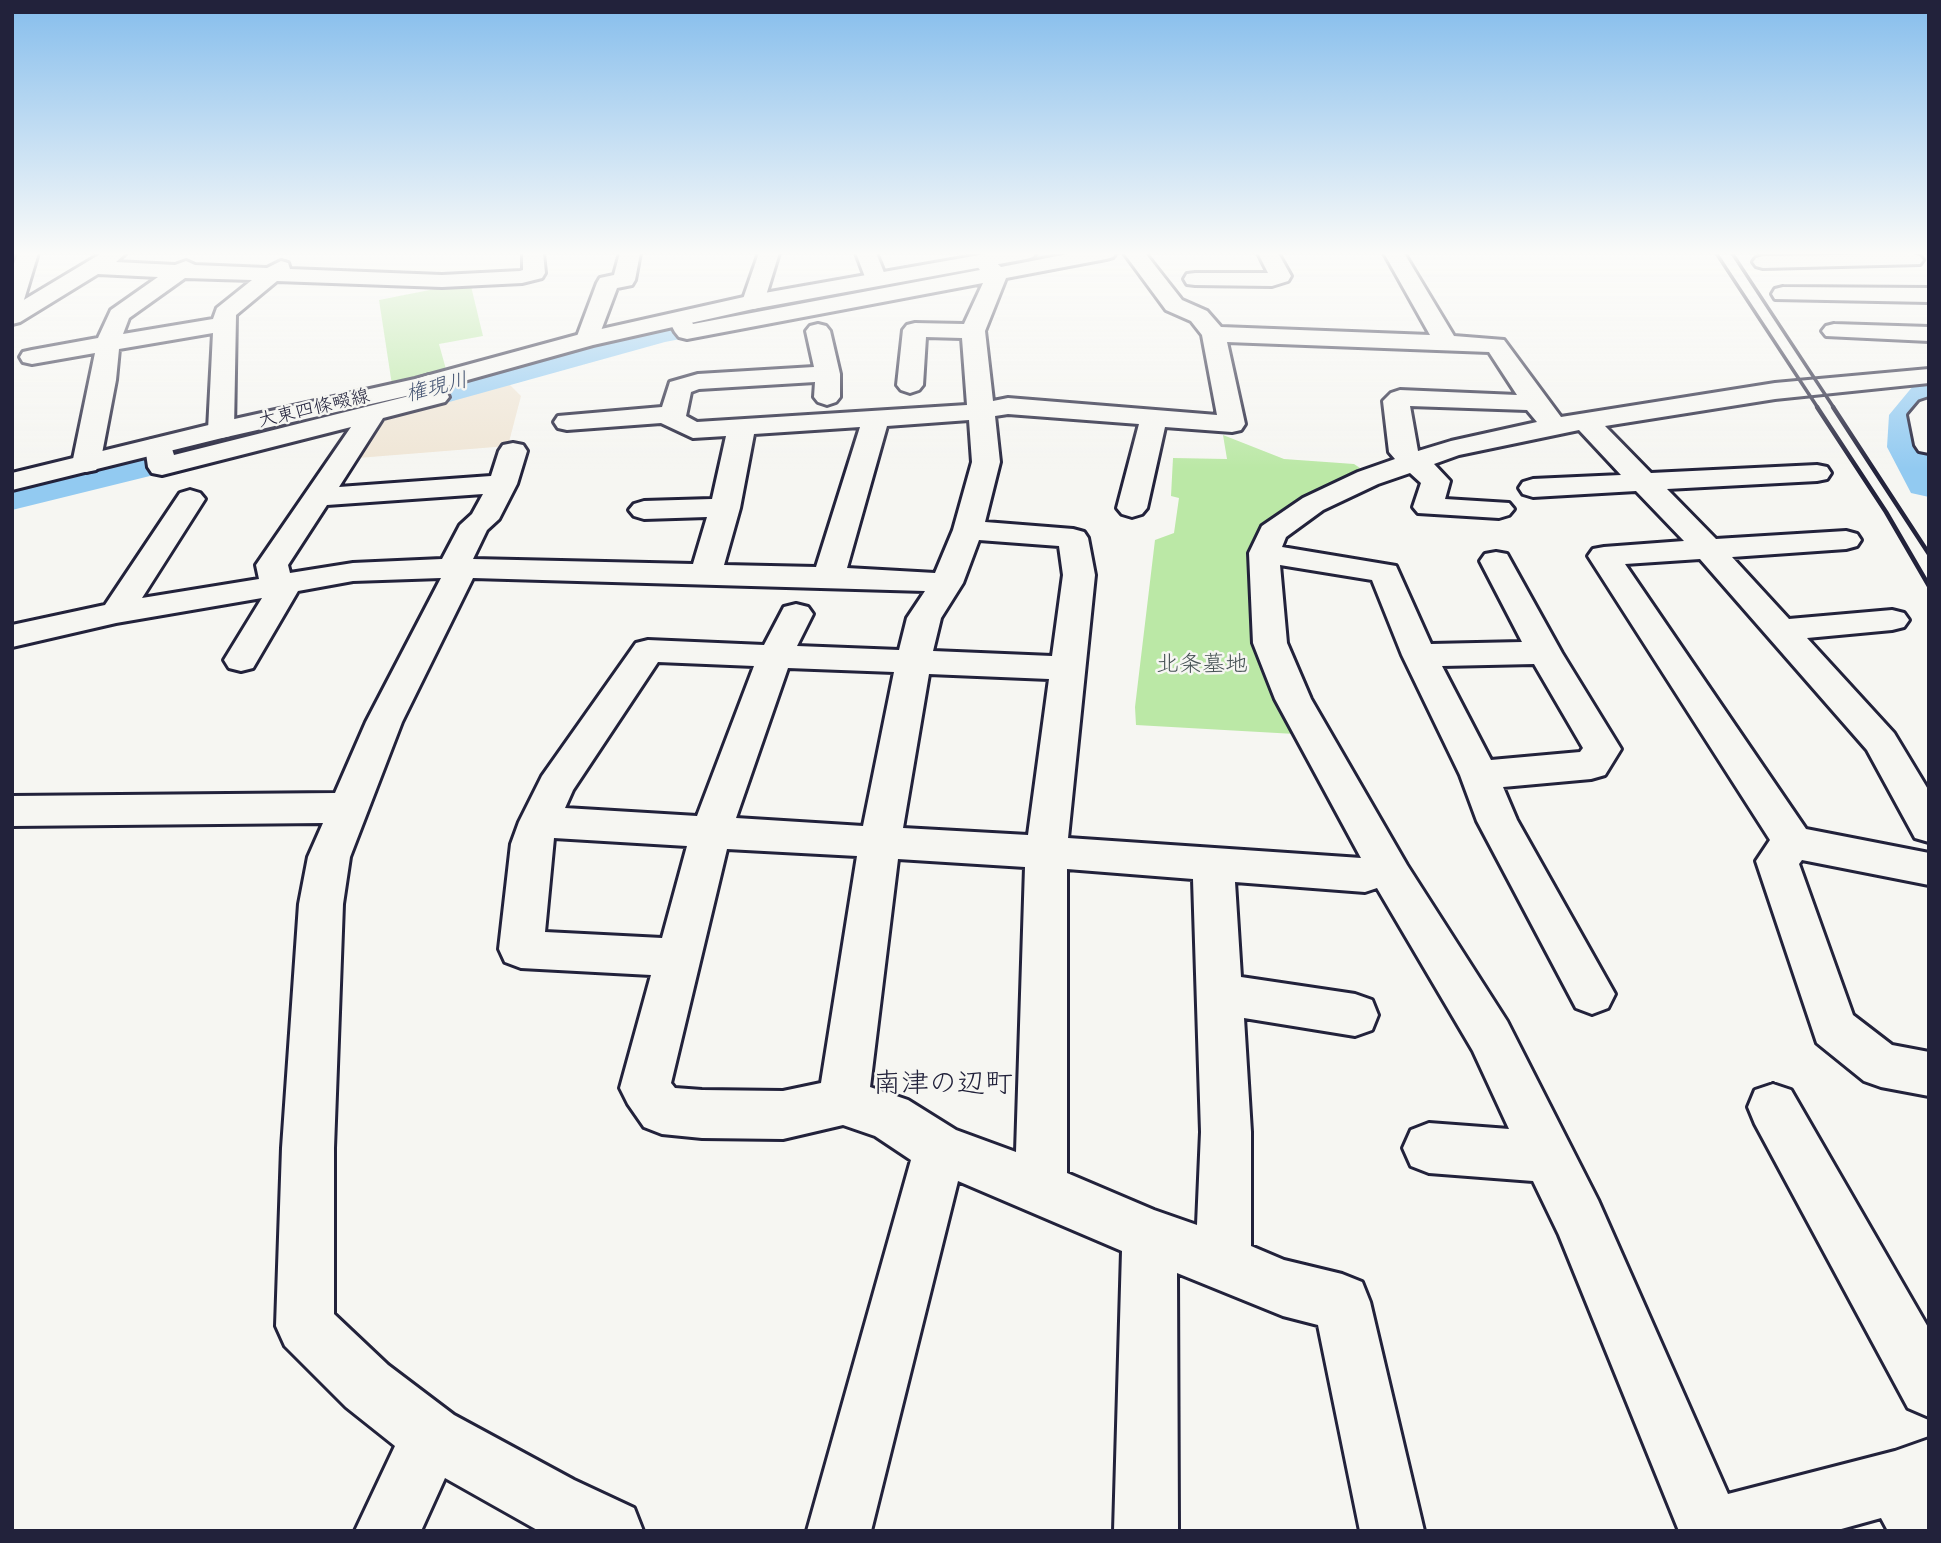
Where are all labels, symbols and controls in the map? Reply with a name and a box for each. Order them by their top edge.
water label: 権現川 [403,368,471,408]
street label: 大東四條畷線 [256,385,372,433]
park label: 北条墓地 [1156,651,1248,679]
district label: 南津の辺町 [873,1068,1013,1102]

